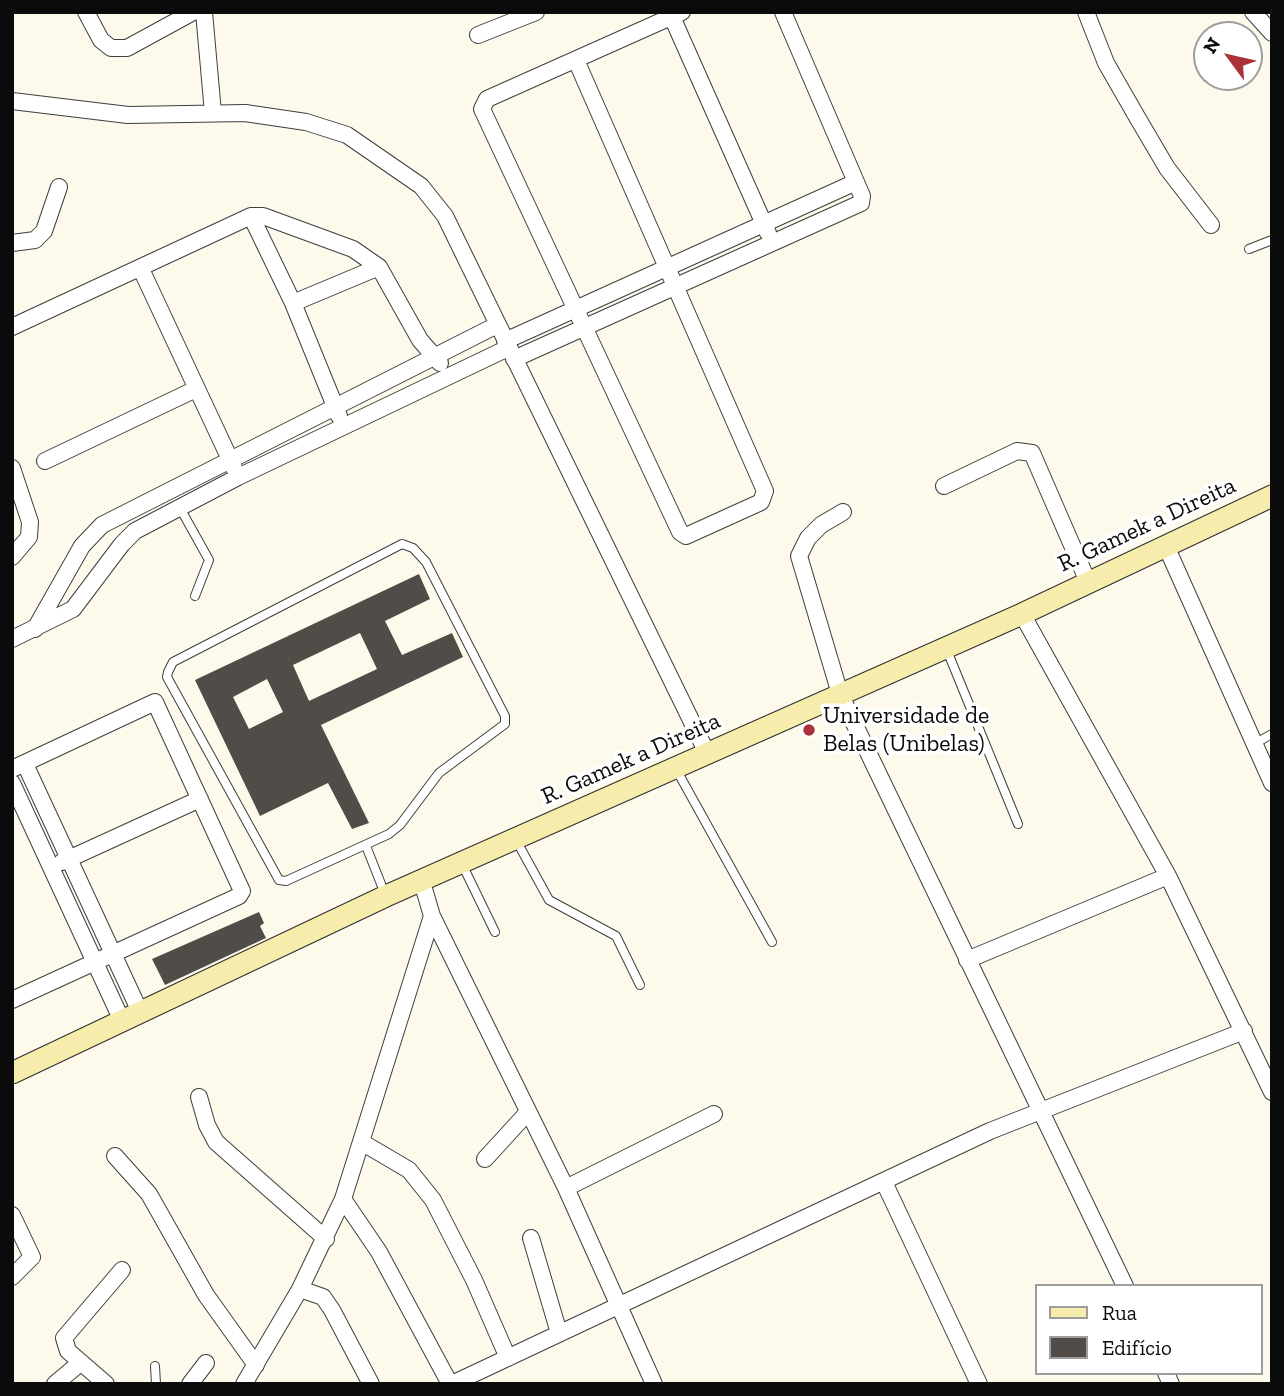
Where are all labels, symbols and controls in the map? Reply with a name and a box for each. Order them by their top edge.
north arrow [1193,21,1263,91]
text: N [1198,33,1225,58]
street label: R. Gamek a Direita [1054,471,1240,579]
place label: Universidade de Belas (Unibelas) [823,702,989,758]
street label: R. Gamek a Direita [537,707,725,811]
marker: Universidade de Belas (Unibelas) [801,722,817,738]
legend [1036,1284,1263,1375]
text: Rua [1102,1300,1137,1325]
text: Edifício [1102,1335,1172,1360]

